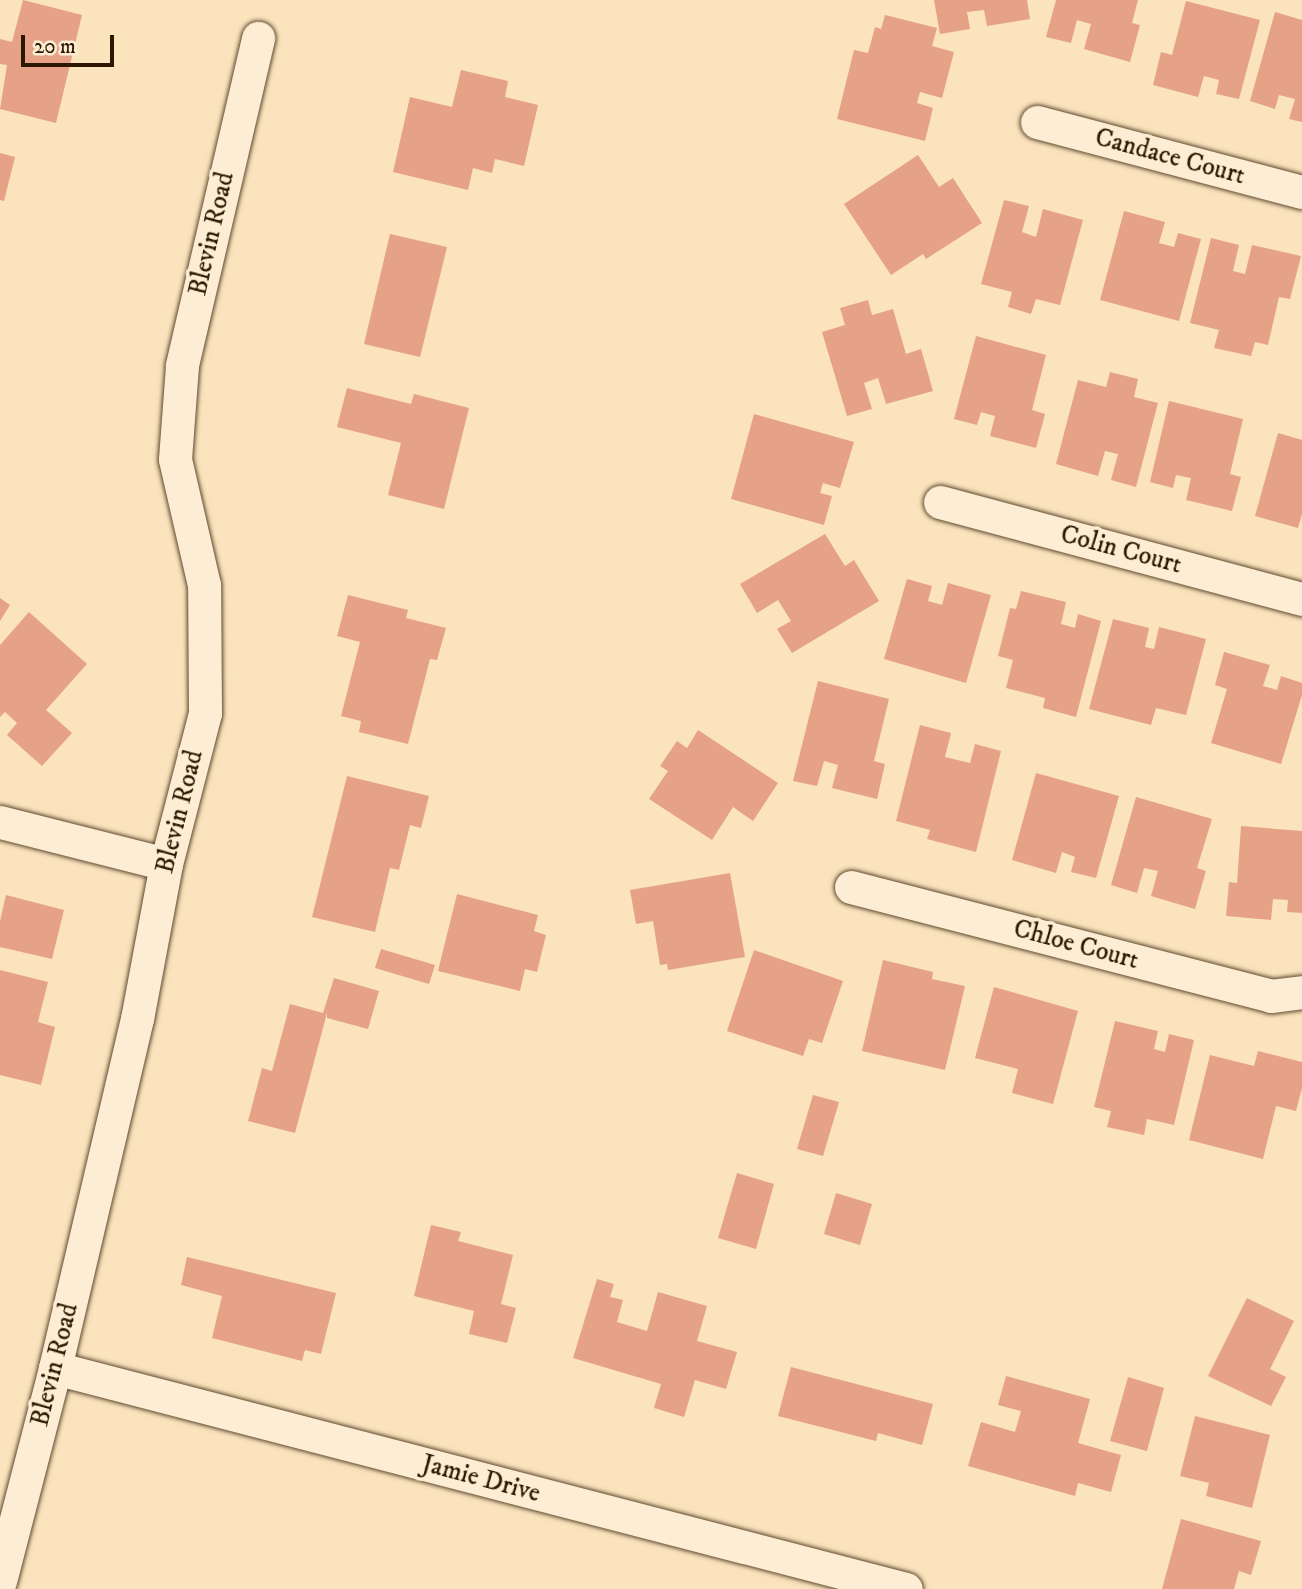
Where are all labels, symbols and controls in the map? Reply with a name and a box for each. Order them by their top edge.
scale bar [24,21,117,65]
text: 20 m [34,34,76,60]
street label: Candace Court [1092,122,1248,192]
street label: Blevin Road [183,169,241,299]
street label: Colin Court [1057,519,1185,581]
street label: Blevin Road [150,747,210,877]
street label: Chloe Court [1010,913,1142,977]
street label: Blevin Road [25,1300,85,1430]
street label: Jamie Drive [418,1448,544,1510]

